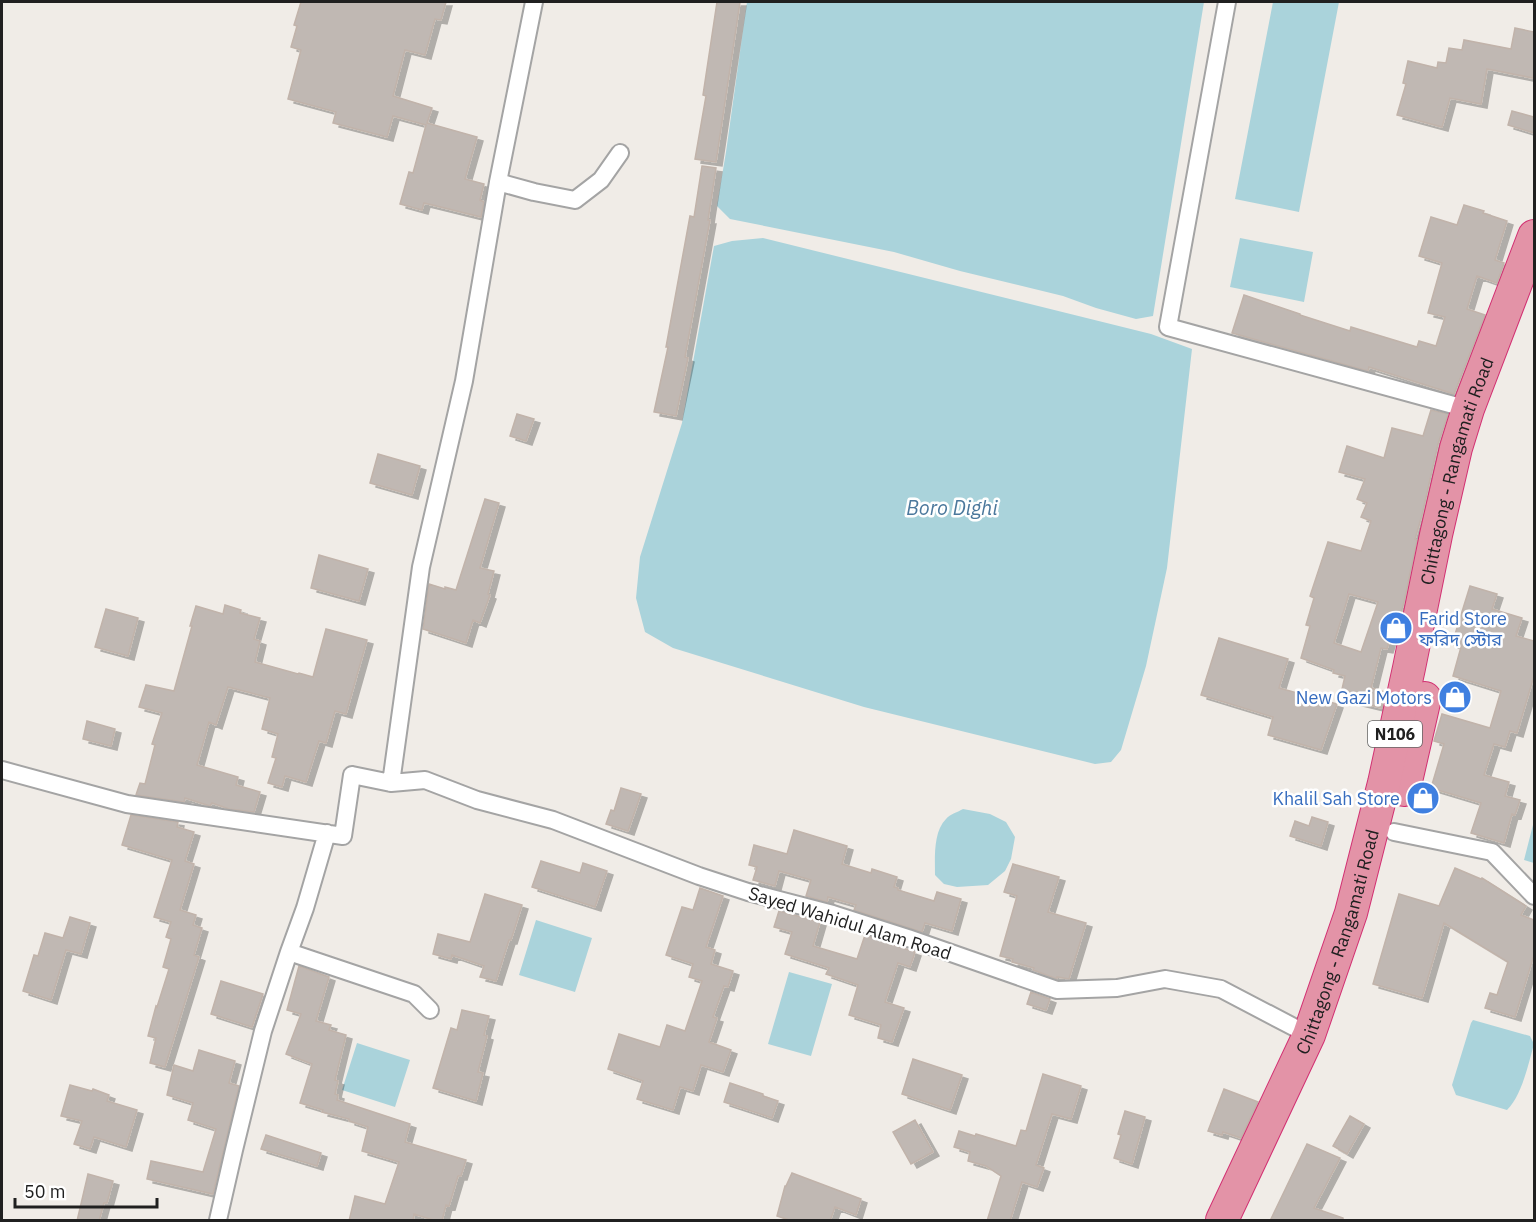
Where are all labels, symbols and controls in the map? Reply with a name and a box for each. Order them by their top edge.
street label: Chittagong - Rangamati Road [1415,354,1498,587]
water label: Boro Dighi [906,494,998,521]
place label: Farid Store ফরিদ স্টোর [1418,607,1507,651]
shop icon: Farid Store ফরিদ স্টোর [1378,610,1414,646]
shop icon: New Gazi Motors [1437,679,1473,715]
place label: New Gazi Motors [1296,686,1432,709]
road number: N106 [1368,721,1422,747]
shop icon: Khalil Sah Store [1405,780,1441,816]
place label: Khalil Sah Store [1272,787,1400,810]
street label: Chittagong - Rangamati Road [1290,827,1383,1058]
street label: Sayed Wahidul Alam Road [746,881,954,965]
scale bar [15,1171,158,1209]
text: 50 m [24,1180,66,1203]

